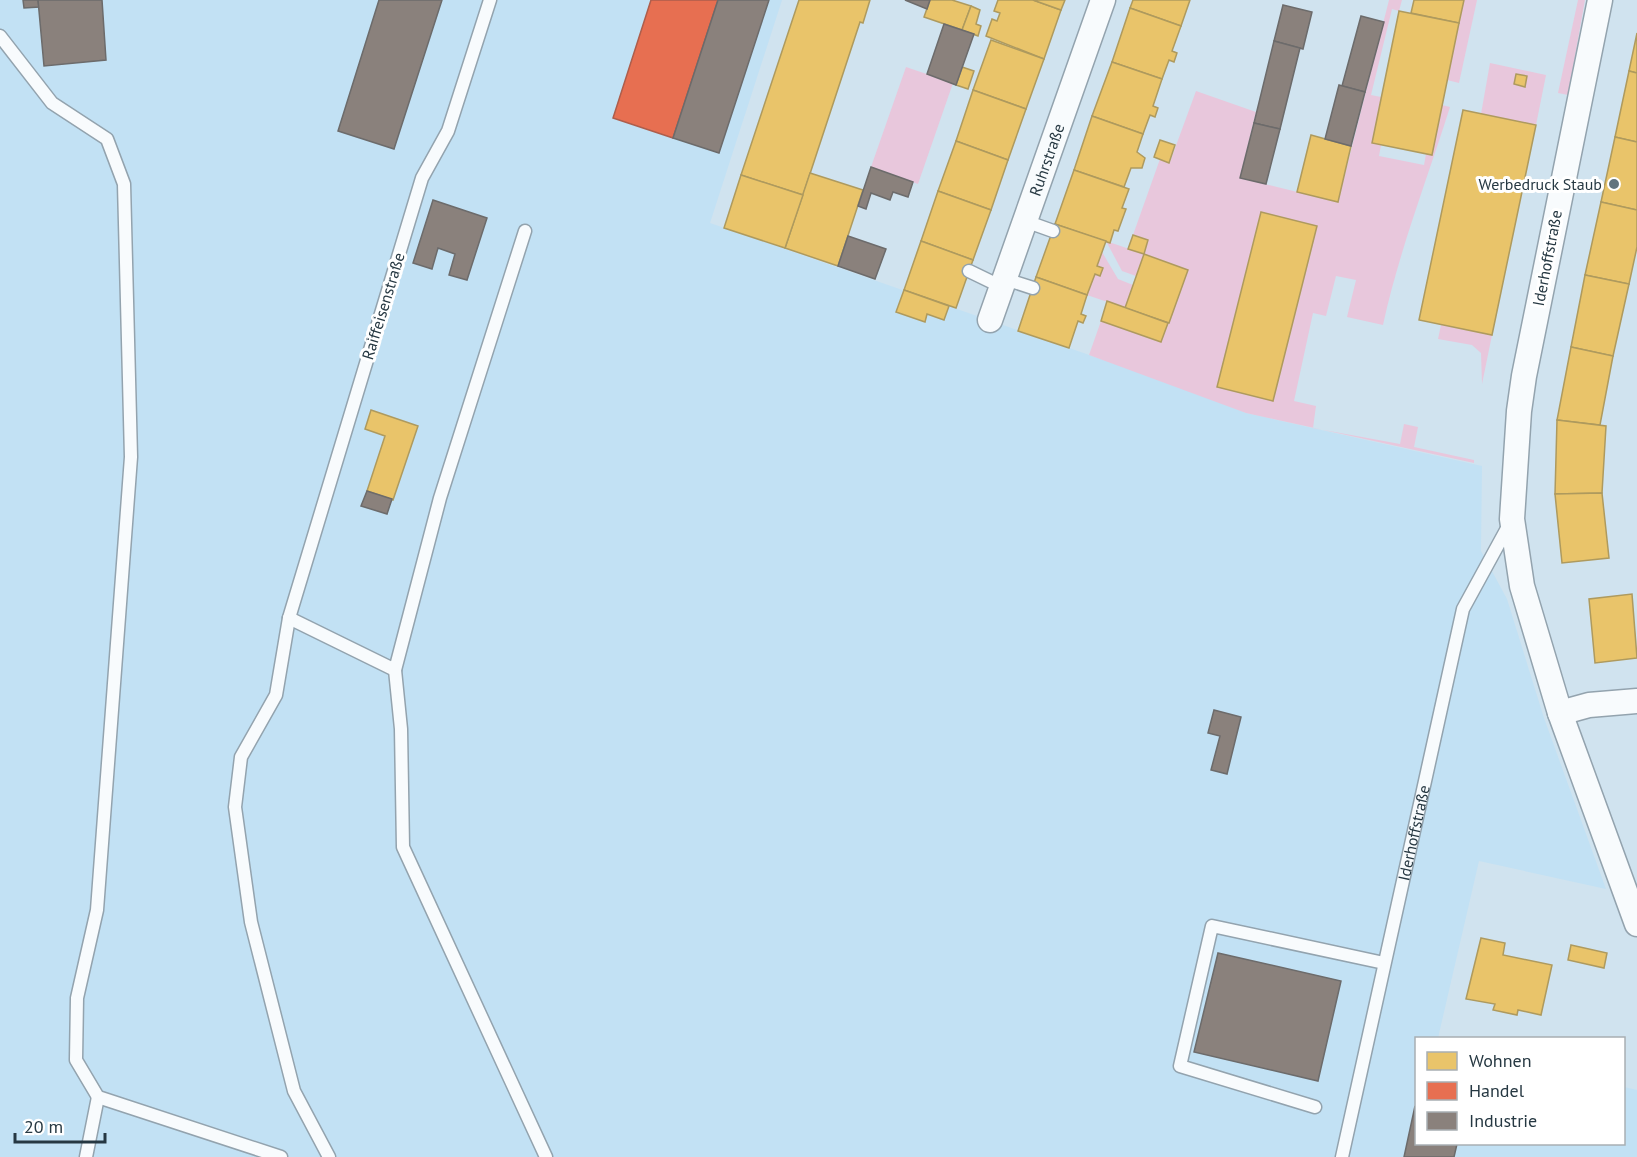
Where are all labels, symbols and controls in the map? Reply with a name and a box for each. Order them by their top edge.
street label: Ruhrstraße [1025,121,1069,199]
place label: Werbedruck Staub [1479,174,1602,194]
marker: Werbedruck Staub [1607,177,1621,191]
street label: Iderhoffstraße [1528,208,1566,308]
street label: Raiffeisenstraße [357,250,409,362]
street label: Iderhoffstraße [1393,783,1434,883]
legend [1415,1037,1625,1145]
text: Wohnen [1469,1049,1531,1072]
text: Handel [1469,1079,1525,1102]
scale bar [15,1106,105,1144]
text: Industrie [1469,1109,1537,1132]
text: 20 m [24,1115,63,1138]

